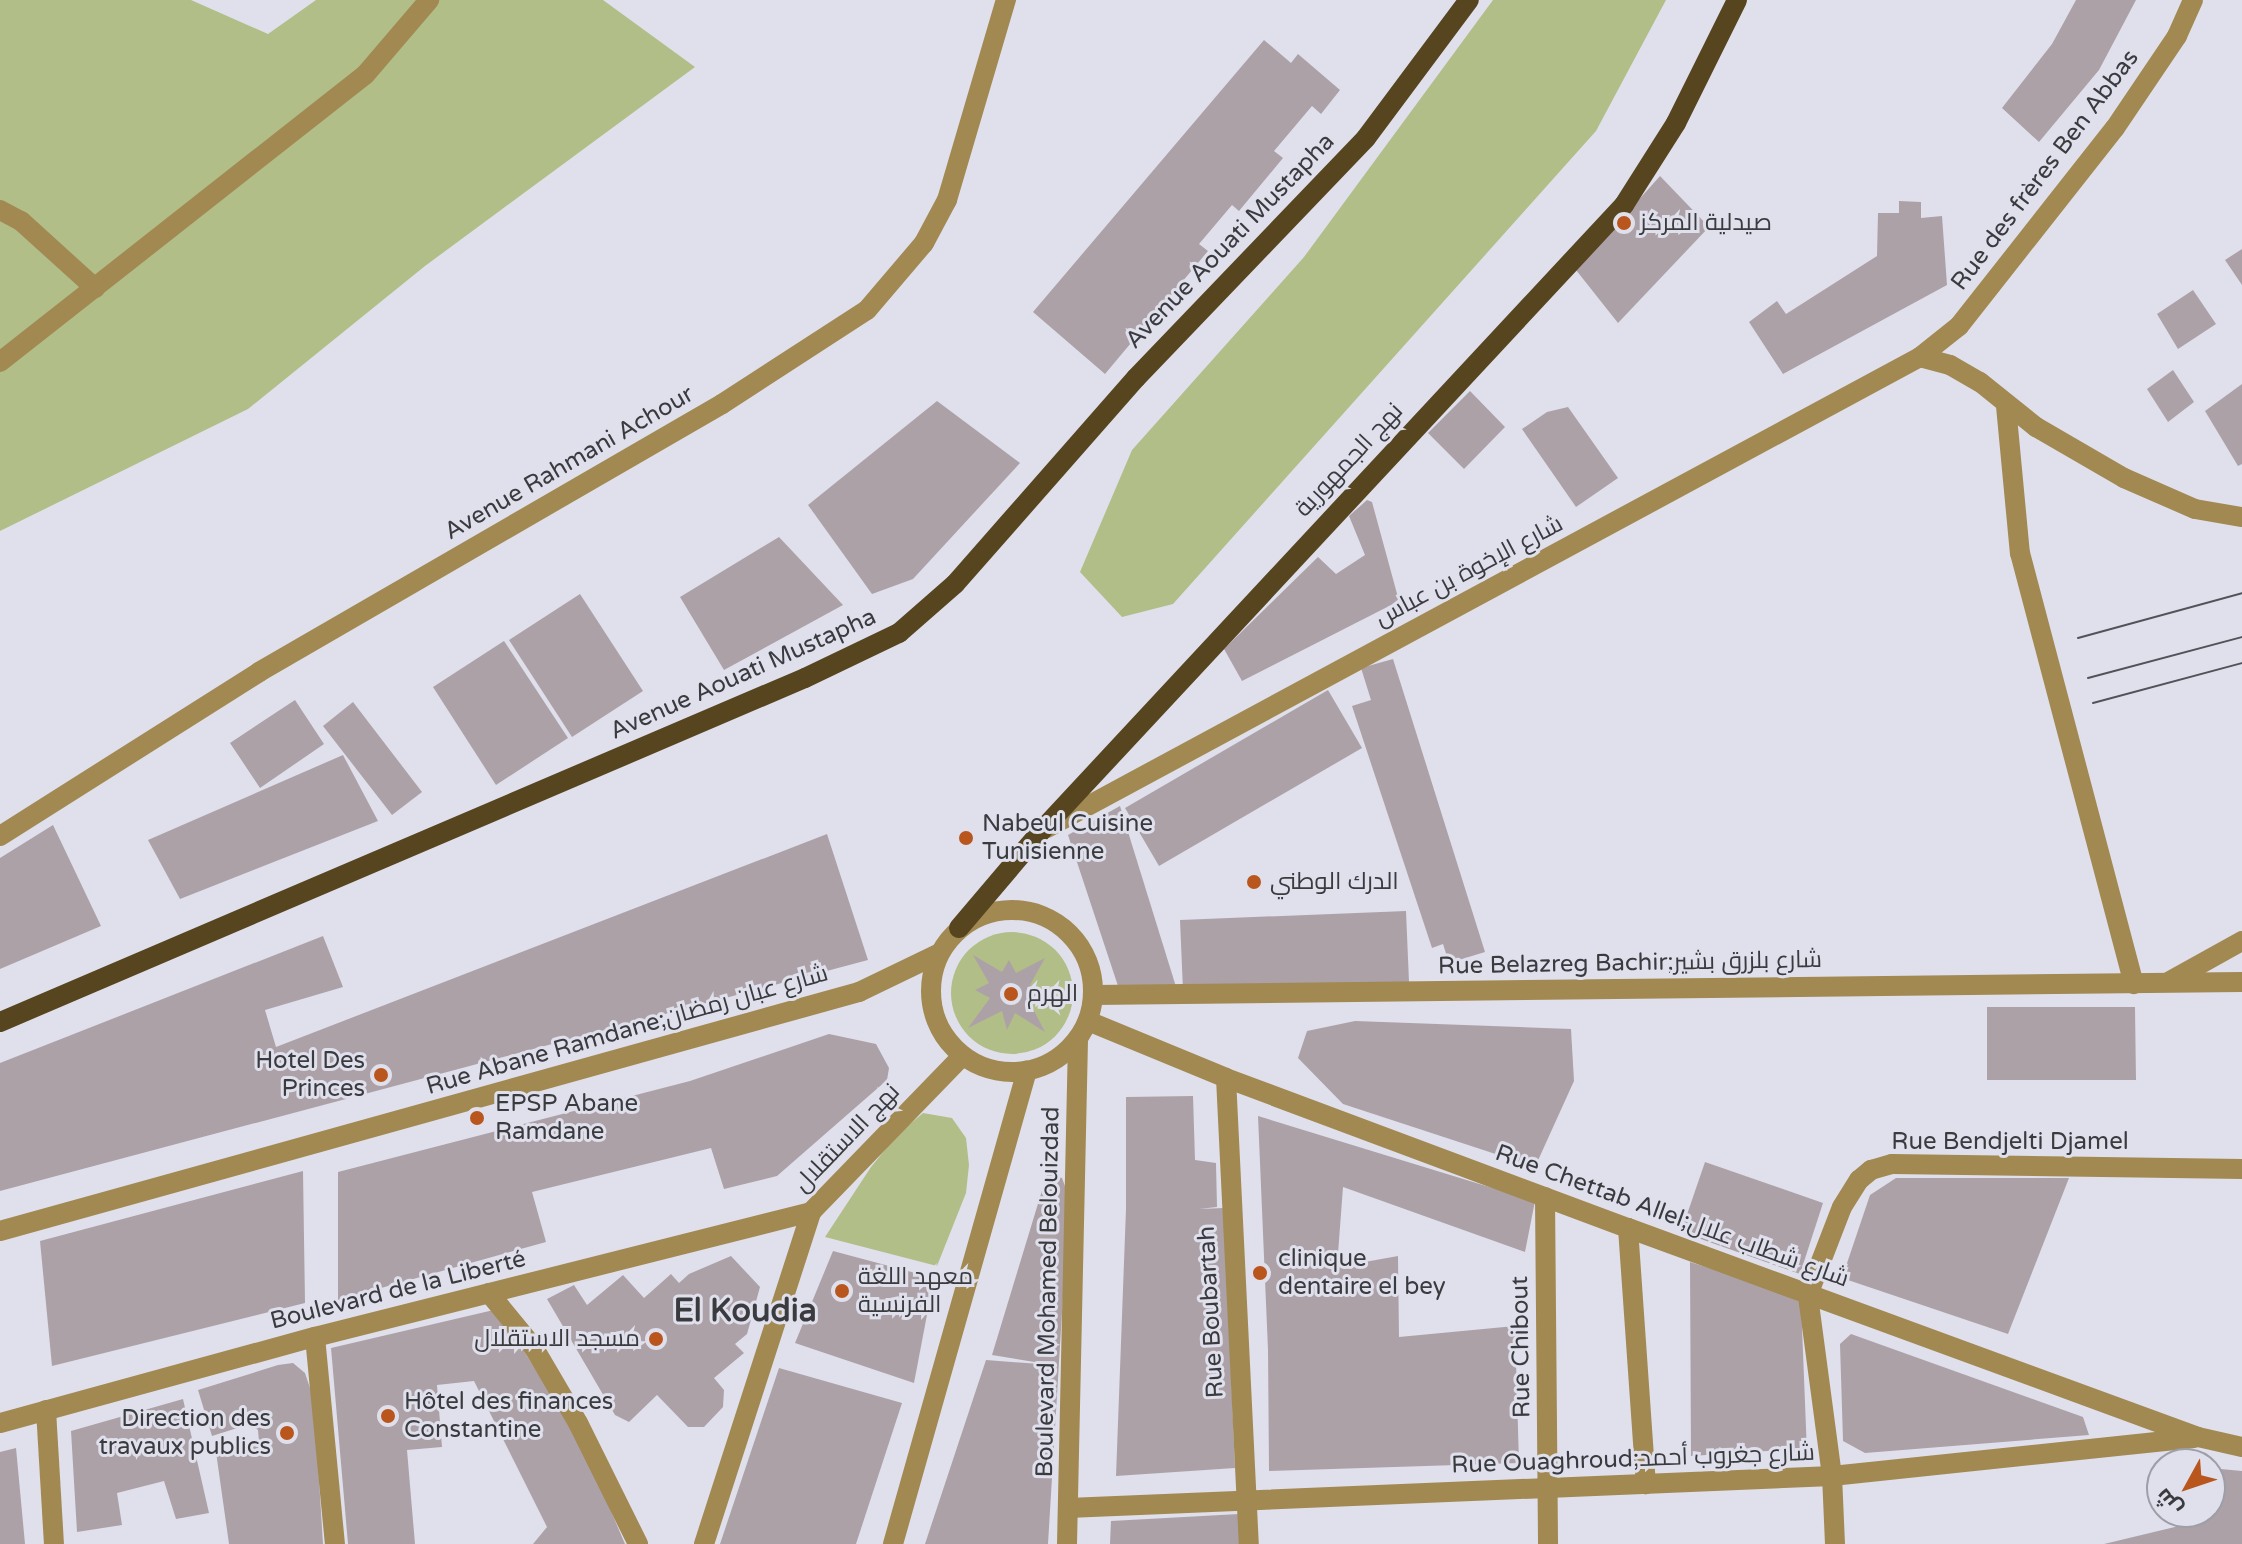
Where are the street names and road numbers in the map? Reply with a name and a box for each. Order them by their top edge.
street label: Rue des frères Ben Abbas [1945,44,2145,296]
street label: Avenue Aouati Mustapha [1119,127,1341,355]
street label: Avenue Rahmani Achour [439,380,699,546]
street label: نهج الجمهورية [1289,397,1409,523]
street label: شارع الإخوة بن عباس [1370,509,1568,633]
street label: Avenue Aouati Mustapha [605,602,881,746]
street label: Rue Belazreg Bachir;شارع بلزرق بشير [1438,945,1822,981]
street label: Rue Abane Ramdane;شارع عبان رمضان [423,959,831,1101]
street label: نهج الاستقلال [788,1078,906,1198]
street label: Boulevard Mohamed Belouizdad [1030,1106,1066,1478]
street label: Rue Bendjelti Djamel [1891,1128,2129,1156]
street label: Rue Chettab Allel;شارع شطاب علال [1491,1138,1853,1294]
street label: Rue Boubartah [1192,1225,1230,1399]
street label: Boulevard de la Liberté [267,1244,529,1336]
street label: Rue Chibout [1505,1276,1537,1418]
street label: Rue Ouaghroud;شارع جغروب أحمد [1451,1438,1815,1480]

